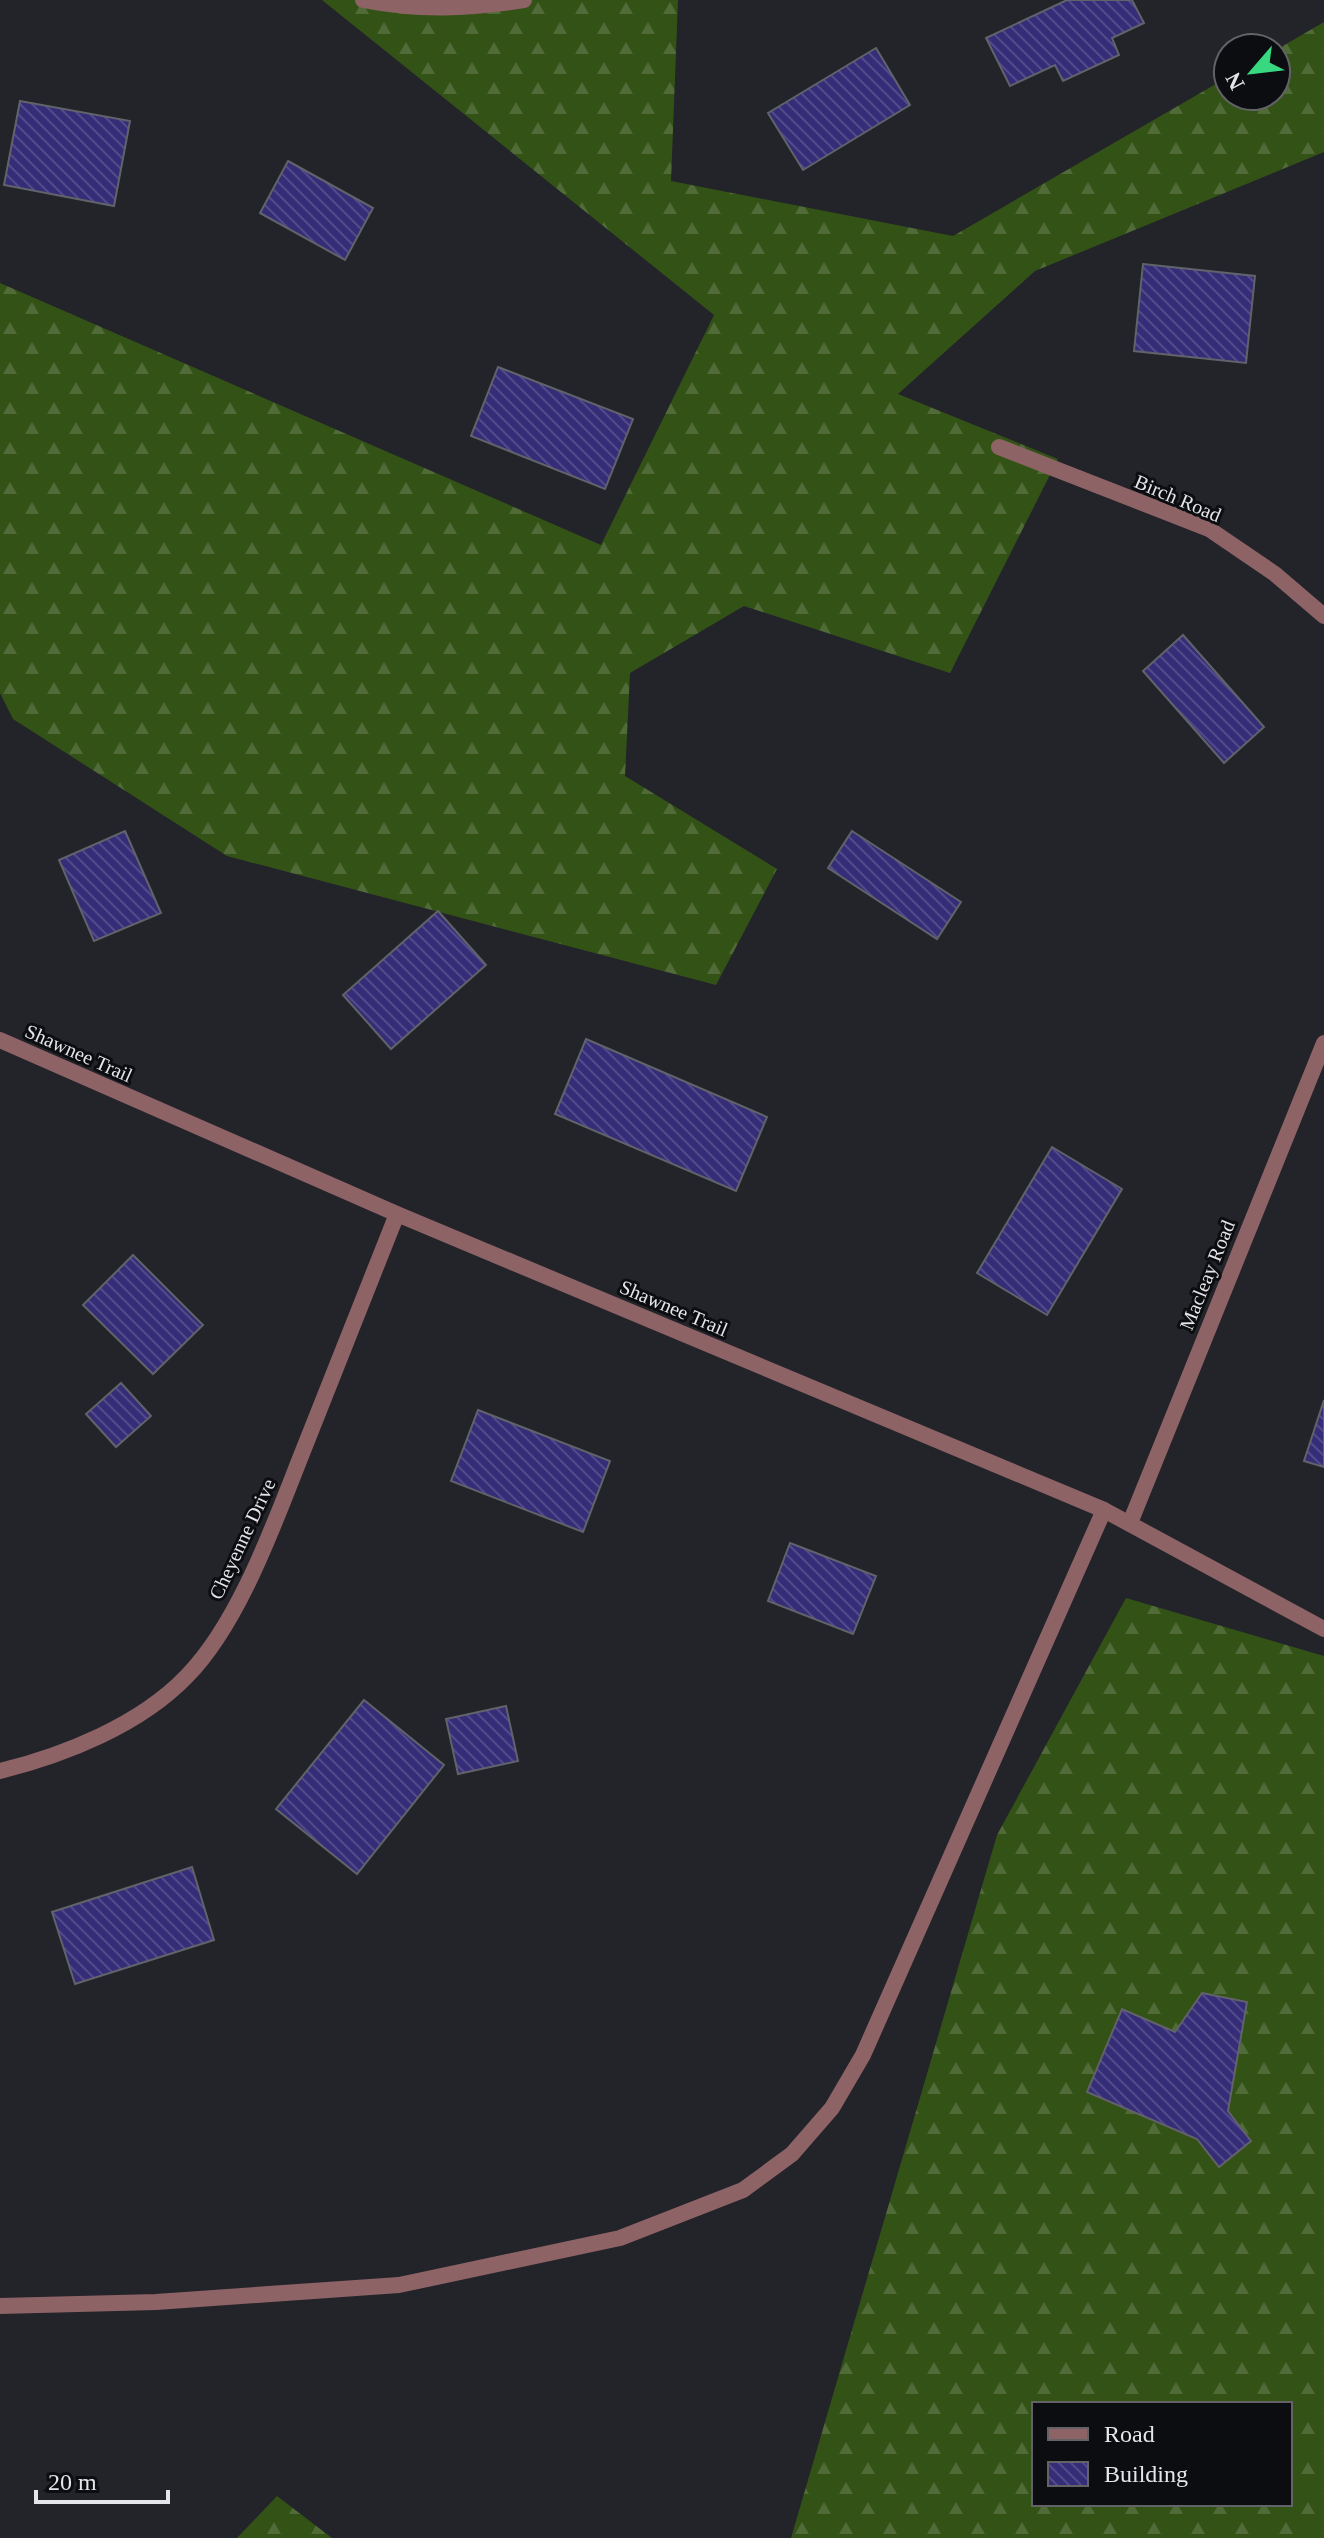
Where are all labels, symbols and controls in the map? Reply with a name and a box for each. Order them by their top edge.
north arrow [1212,32,1292,112]
text: N [1220,68,1250,94]
street label: Birch Road [1132,470,1224,526]
street label: Shawnee Trail [22,1020,136,1087]
street label: Macleay Road [1175,1217,1240,1333]
street label: Shawnee Trail [617,1275,732,1341]
street label: Cheyenne Drive [204,1475,281,1603]
legend [1032,2402,1292,2506]
text: Road [1104,2421,1155,2447]
scale bar [36,2454,168,2504]
text: Building [1104,2461,1188,2487]
text: 20 m [48,2469,97,2495]

